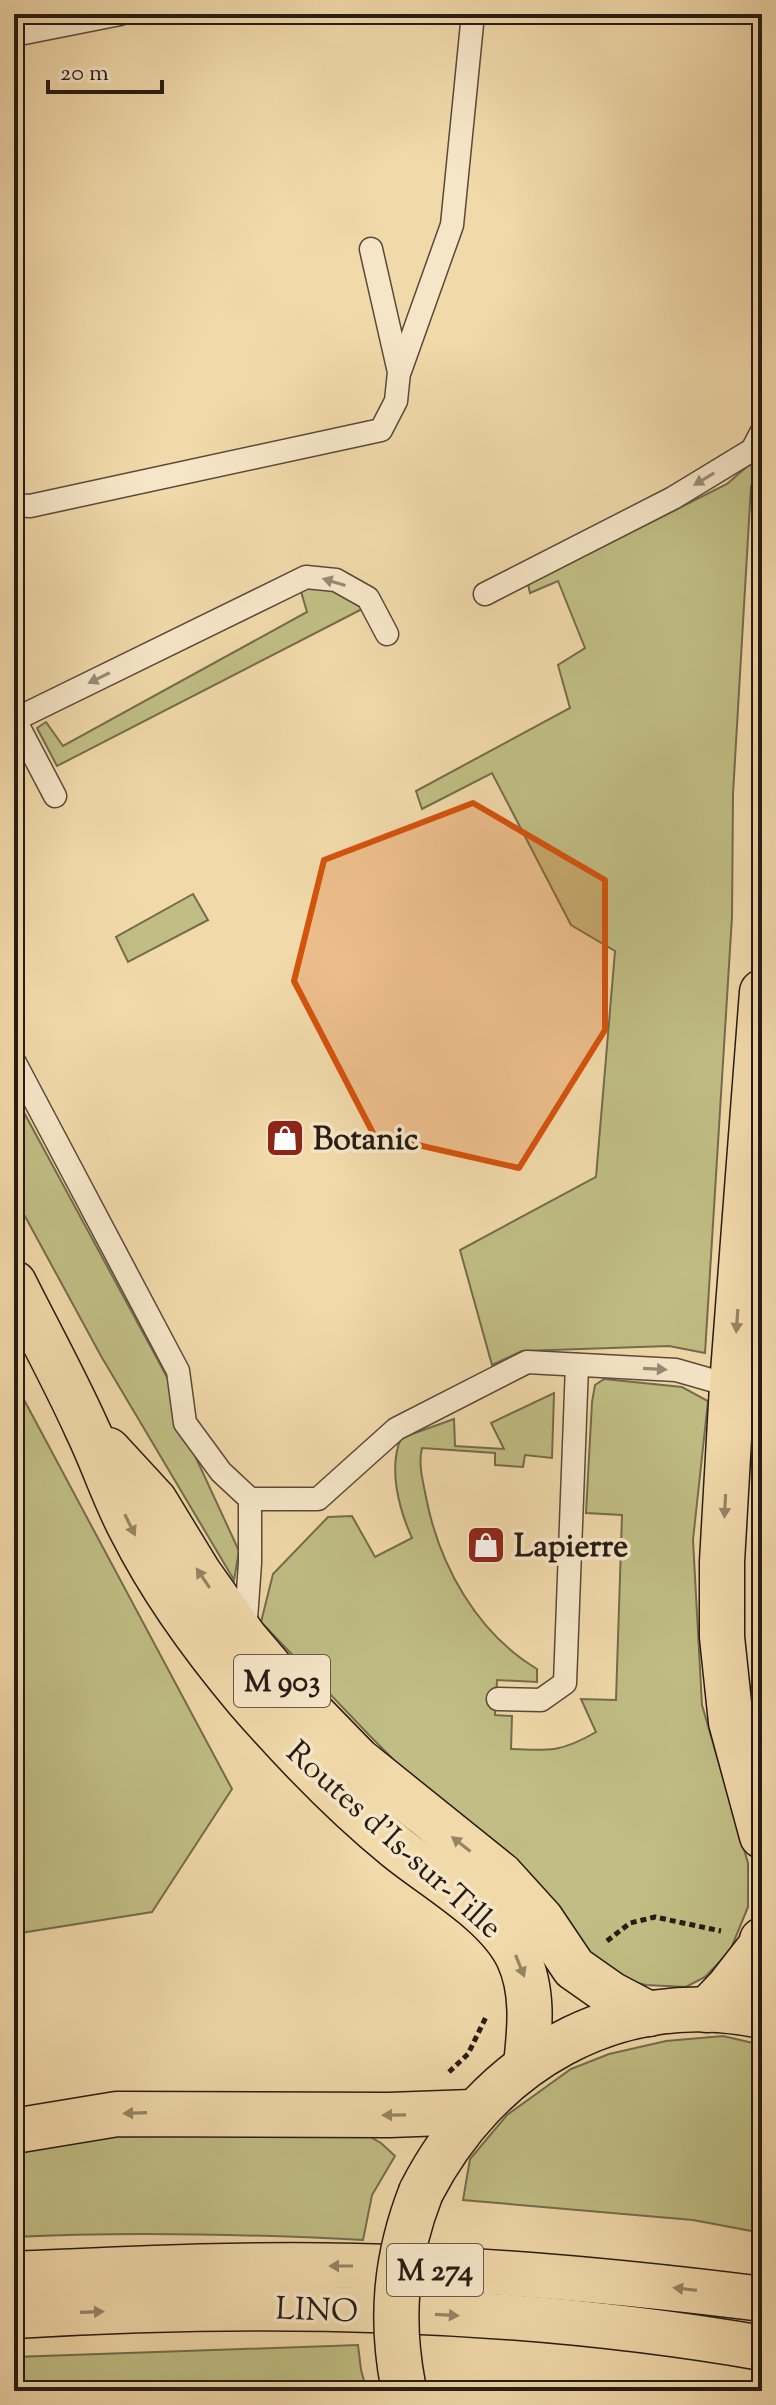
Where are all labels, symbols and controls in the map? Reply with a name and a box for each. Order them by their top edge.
scale bar [48,44,162,94]
text: 20 m [60,57,109,91]
one-way arrow [693,472,715,486]
one-way arrow [322,576,346,588]
one-way arrow [87,671,110,685]
shop icon: Botanic [264,1117,306,1159]
place label: Botanic [313,1118,419,1164]
one-way arrow [730,1309,743,1334]
one-way arrow [643,1362,668,1375]
one-way arrow [719,1494,732,1519]
one-way arrow [123,1514,137,1537]
shop icon: Lapierre [465,1524,507,1566]
place label: Lapierre [514,1525,628,1571]
one-way arrow [196,1568,211,1589]
road number: M 903 [234,1655,330,1707]
street label: Routes d'Is-sur-Tille [275,1731,511,1951]
one-way arrow [451,1836,471,1853]
one-way arrow [514,1954,527,1977]
one-way arrow [121,2107,147,2120]
one-way arrow [381,2109,406,2121]
road number: M 274 [387,2244,483,2296]
one-way arrow [328,2260,353,2272]
one-way arrow [672,2282,697,2295]
street label: LINO [275,2288,359,2336]
one-way arrow [80,2306,105,2318]
one-way arrow [435,2309,460,2322]

